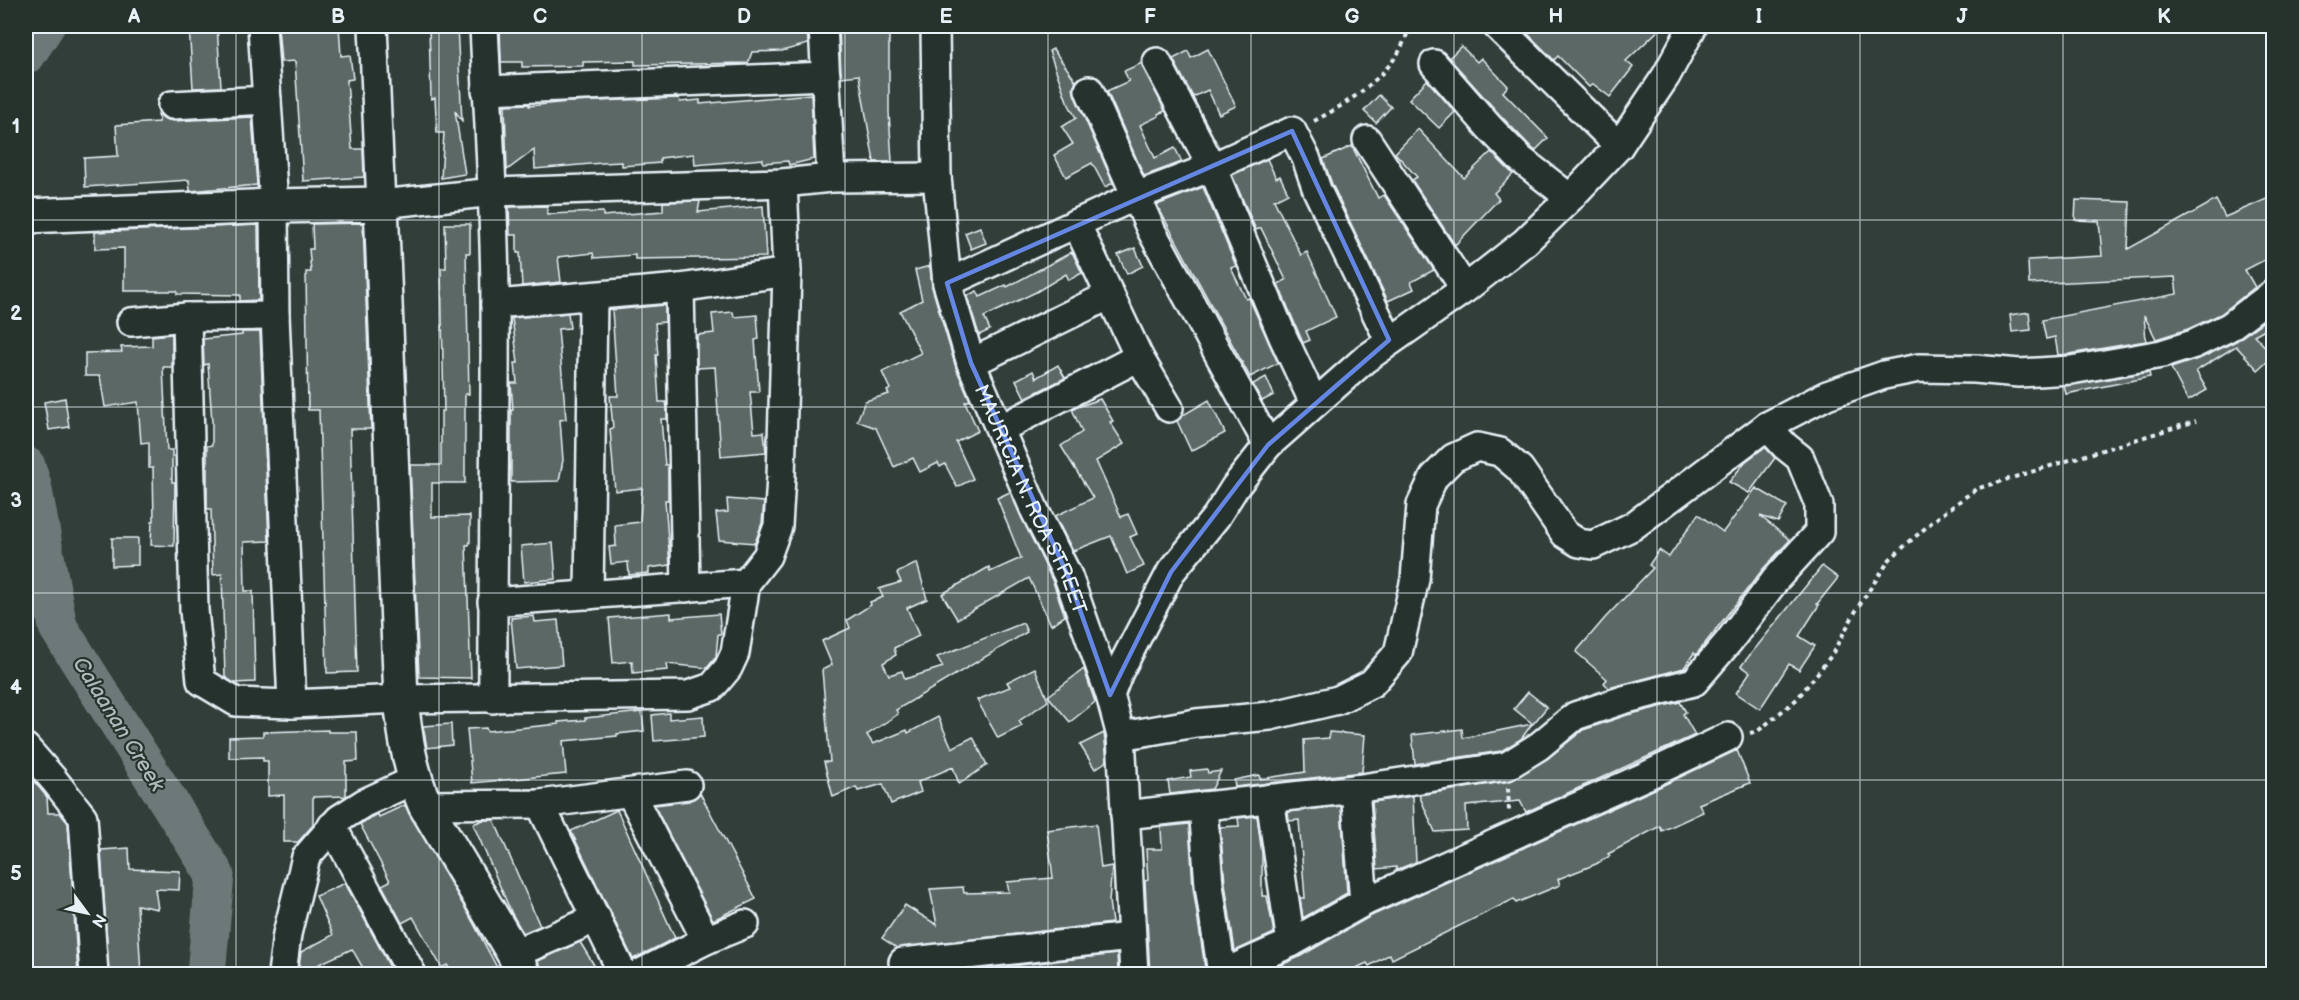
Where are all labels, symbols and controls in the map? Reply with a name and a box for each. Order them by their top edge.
text: A [127,5,141,29]
text: B [331,5,345,29]
text: C [533,5,547,29]
text: D [737,5,751,29]
text: E [940,5,953,29]
text: F [1144,5,1156,29]
text: G [1345,5,1360,29]
text: H [1549,5,1563,29]
text: I [1756,5,1762,29]
text: J [1957,5,1969,29]
text: K [2157,5,2171,29]
text: 1 [12,115,20,139]
text: 2 [10,302,22,326]
street label: MAURICIA N. ROA STREET [969,381,1091,617]
text: 3 [10,489,22,513]
water label: Calaanan Creek [67,653,170,797]
text: 4 [10,676,22,700]
text: 5 [10,862,22,886]
north arrow [57,883,117,943]
text: N [87,910,110,931]

